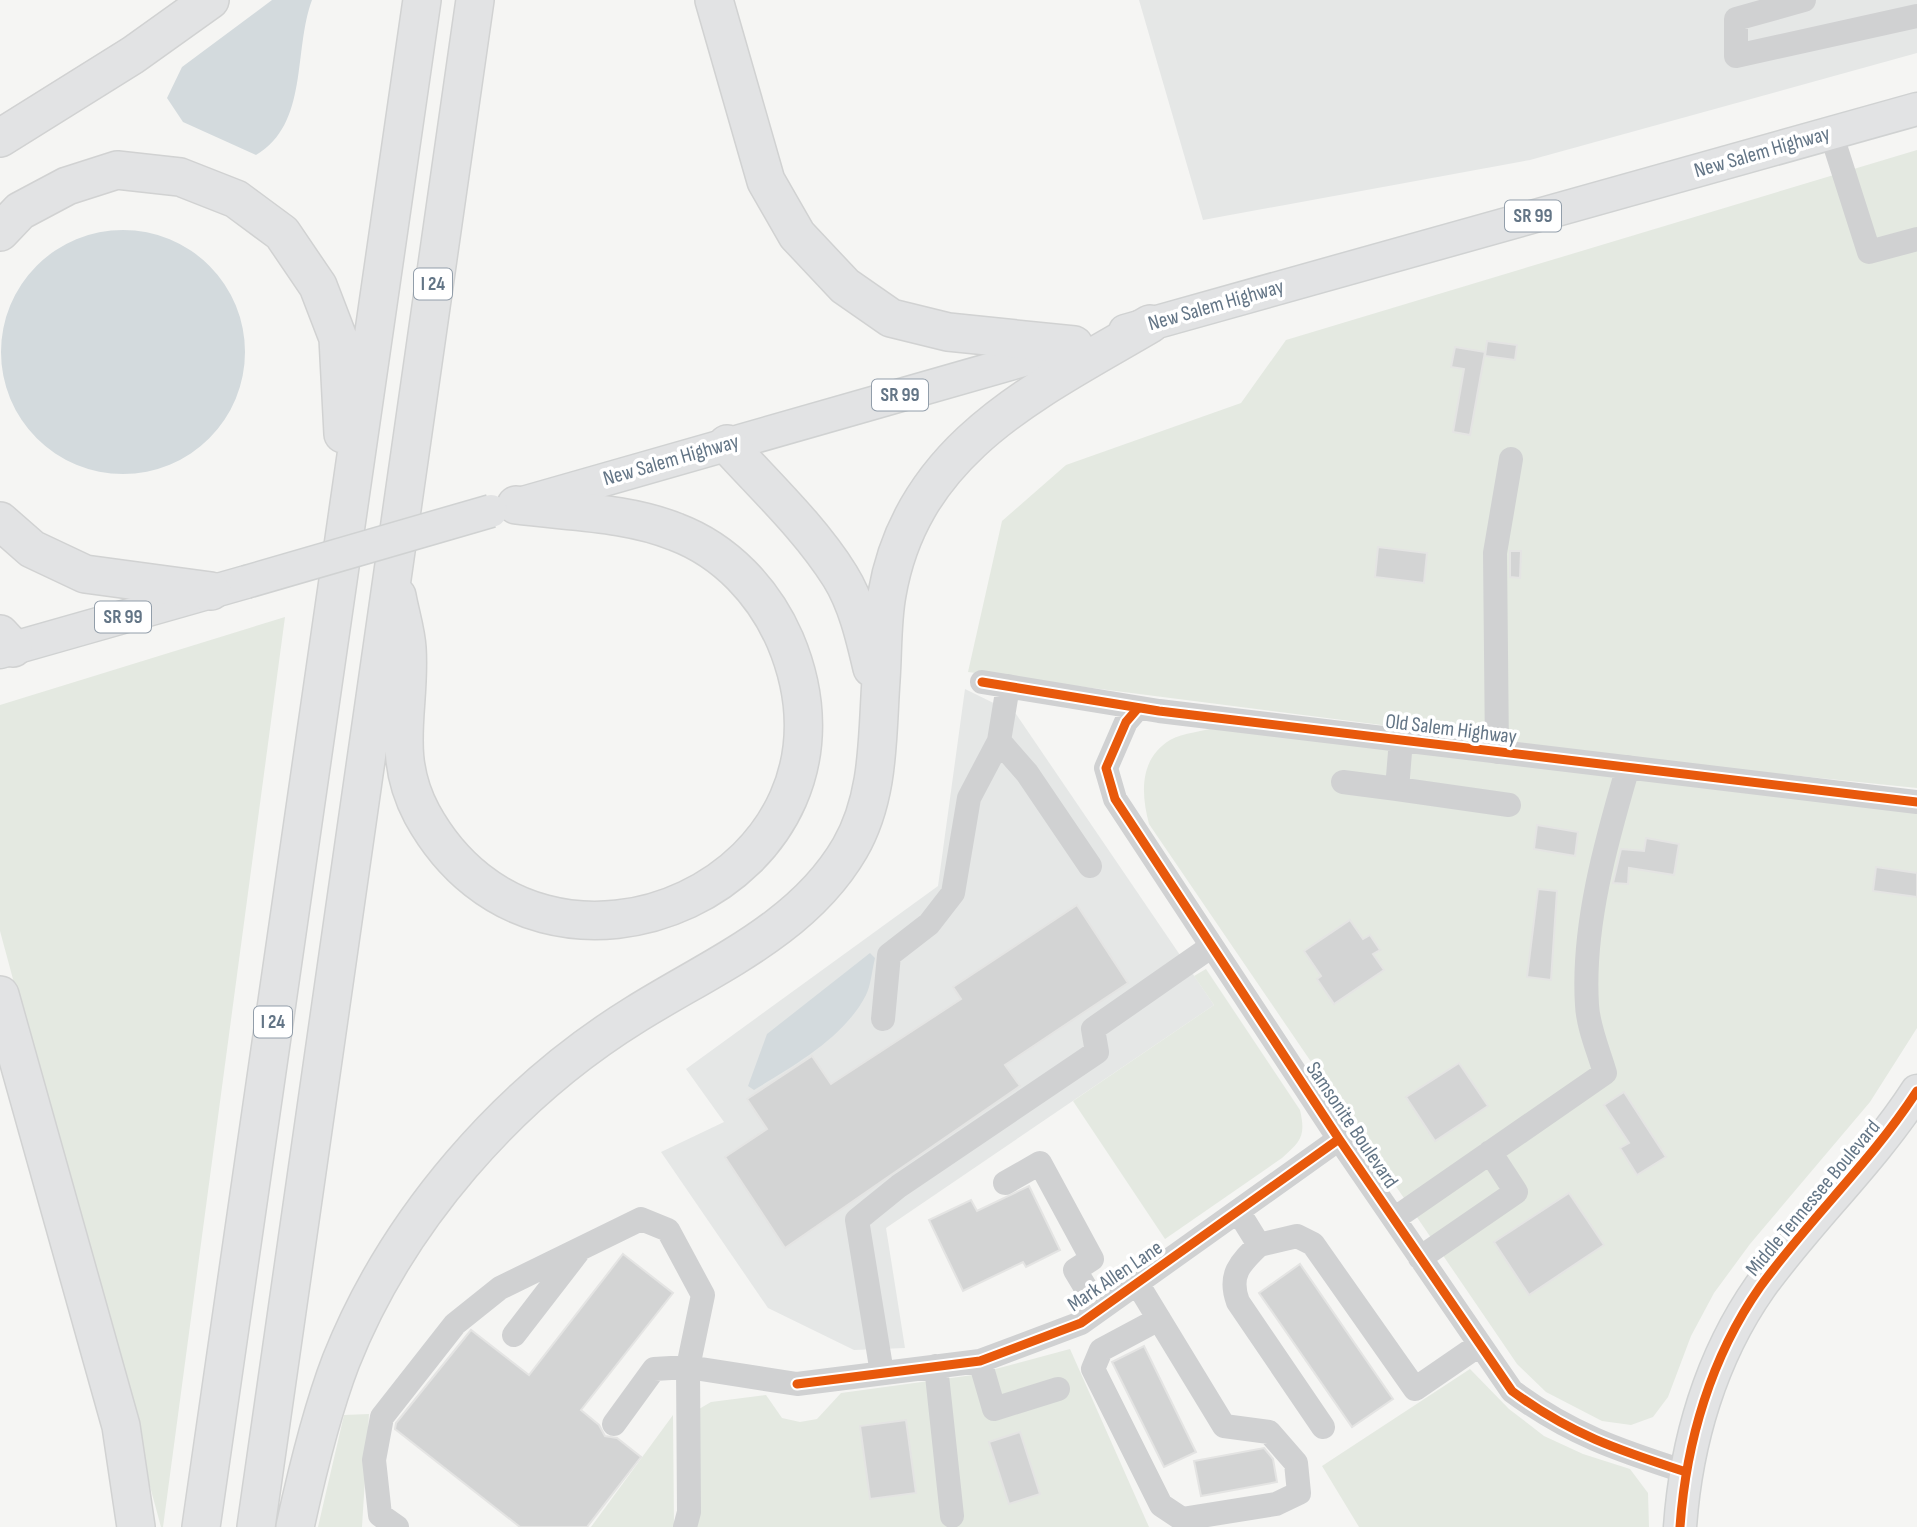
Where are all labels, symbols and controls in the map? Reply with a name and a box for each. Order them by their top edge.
street label: New Salem Highway [1691,121,1833,183]
road number: SR 99 [1505,200,1561,232]
road number: I 24 [414,268,452,300]
street label: New Salem Highway [1145,274,1287,336]
road number: SR 99 [872,380,928,410]
street label: New Salem Highway [600,429,742,491]
road number: SR 99 [95,602,151,632]
street label: Old Salem Highway [1384,709,1518,749]
road number: I 24 [254,1006,292,1038]
street label: Samsonite Boulevard [1301,1057,1403,1193]
street label: Middle Tennessee Boulevard [1740,1115,1886,1281]
street label: Mark Allen Lane [1063,1235,1167,1317]

